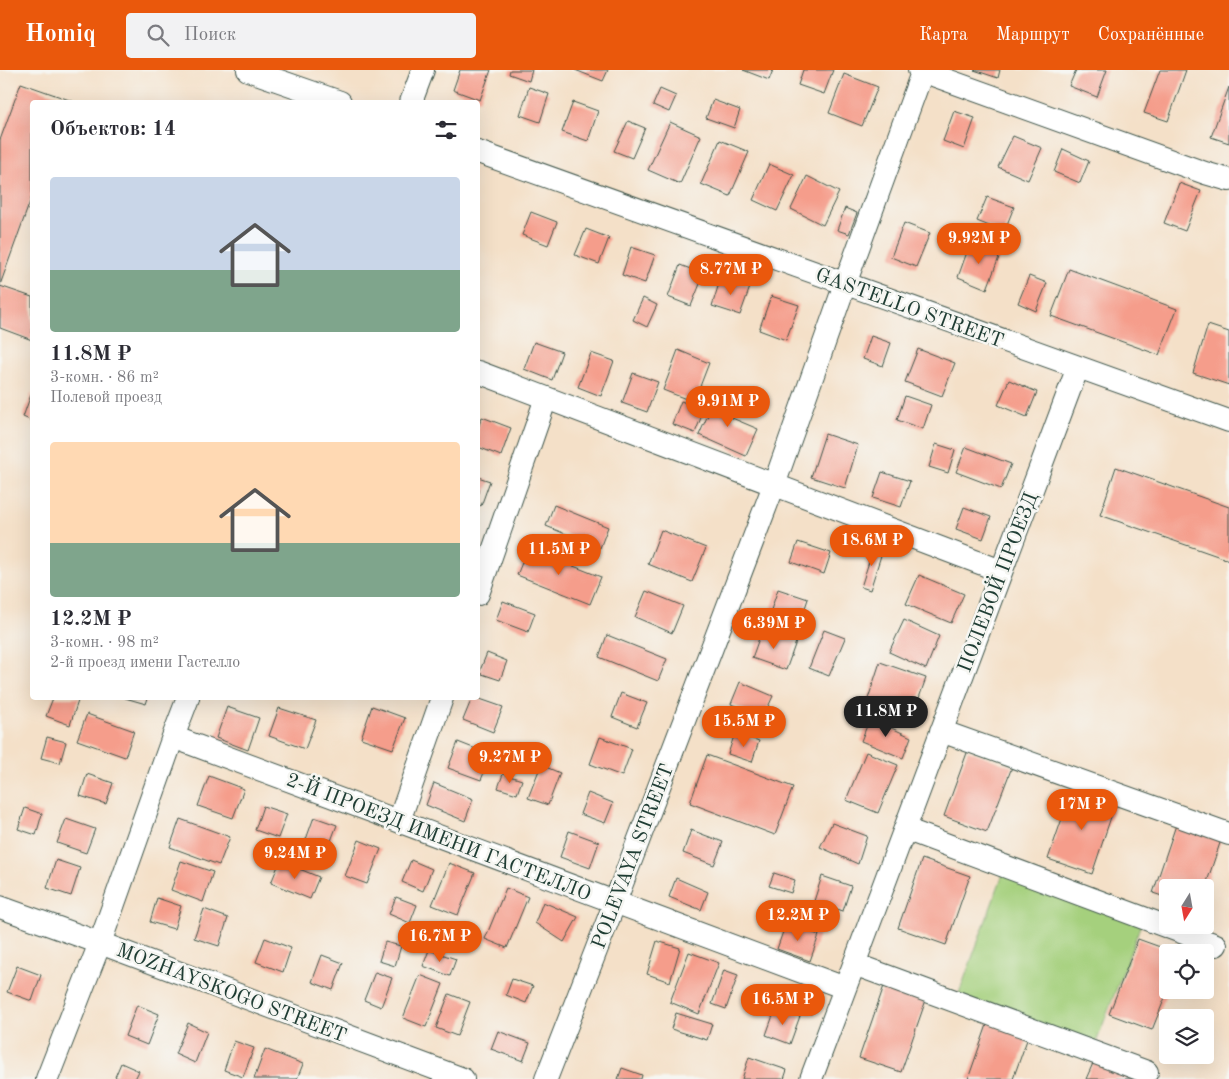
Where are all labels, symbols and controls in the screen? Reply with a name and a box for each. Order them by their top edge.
search box [126,13,476,58]
icon: search [144,21,172,49]
text: Homiq [25,23,96,47]
text: Поиск [184,26,236,45]
text: Карта [919,26,968,44]
text: Маршрут [996,26,1070,44]
text: Сохранённые [1098,26,1204,44]
icon: filters [432,116,460,144]
text: Объектов: 14 [50,119,176,140]
icon: home [210,210,300,300]
pin: 9.92M ₽ [933,222,1025,265]
text: 9.92M ₽ [948,231,1010,247]
pin: 8.77M ₽ [685,254,777,296]
text: 8.77M ₽ [700,262,762,278]
street label: GASTELLO STREET [812,265,1006,352]
text: 11.8M ₽ [50,344,132,365]
text: 3-комн. · 86 m² [50,370,159,386]
pin: 9.91M ₽ [682,386,774,428]
text: Полевой проезд [50,390,162,406]
text: 9.91M ₽ [697,394,759,410]
icon: home [210,475,300,565]
street label: ПОЛЕВОЙ ПРОЕЗД [952,489,1043,676]
pin: 18.6M ₽ [826,524,918,567]
text: 18.6M ₽ [841,533,903,549]
pin: 11.5M ₽ [513,534,605,576]
text: 11.5M ₽ [528,542,590,558]
pin: 6.39M ₽ [728,608,820,650]
text: 12.2M ₽ [50,609,132,630]
text: 6.39M ₽ [743,616,805,632]
text: 3-комн. · 98 m² [50,635,159,651]
text: 2-й проезд имени Гастелло [50,655,240,671]
pin: 11.8M ₽ [840,696,932,738]
text: 11.8M ₽ [855,704,917,720]
pin: 15.5M ₽ [698,706,790,748]
text: 15.5M ₽ [713,714,775,730]
pin: 9.27M ₽ [464,742,556,784]
text: 9.27M ₽ [479,750,541,766]
street label: POLEVAYA STREET [589,761,678,952]
street label: 2-Й ПРОЕЗД ИМЕНИ ГАСТЕЛЛО [283,768,594,905]
pin: 17M ₽ [1047,788,1117,831]
text: 17M ₽ [1058,797,1106,813]
pin: 9.24M ₽ [249,838,341,880]
text: 9.24M ₽ [264,846,326,862]
north arrow [1159,879,1214,934]
map controls [1159,879,1214,1064]
pin: 12.2M ₽ [752,900,844,942]
text: 12.2M ₽ [767,908,829,924]
pin: 16.7M ₽ [394,920,486,963]
text: 16.7M ₽ [409,929,471,945]
street label: MOZHAYSKOGO STREET [114,941,349,1047]
button: locate [1159,944,1214,999]
pin: 16.5M ₽ [737,984,829,1026]
text: 16.5M ₽ [752,992,814,1008]
button: layers [1159,1009,1214,1064]

